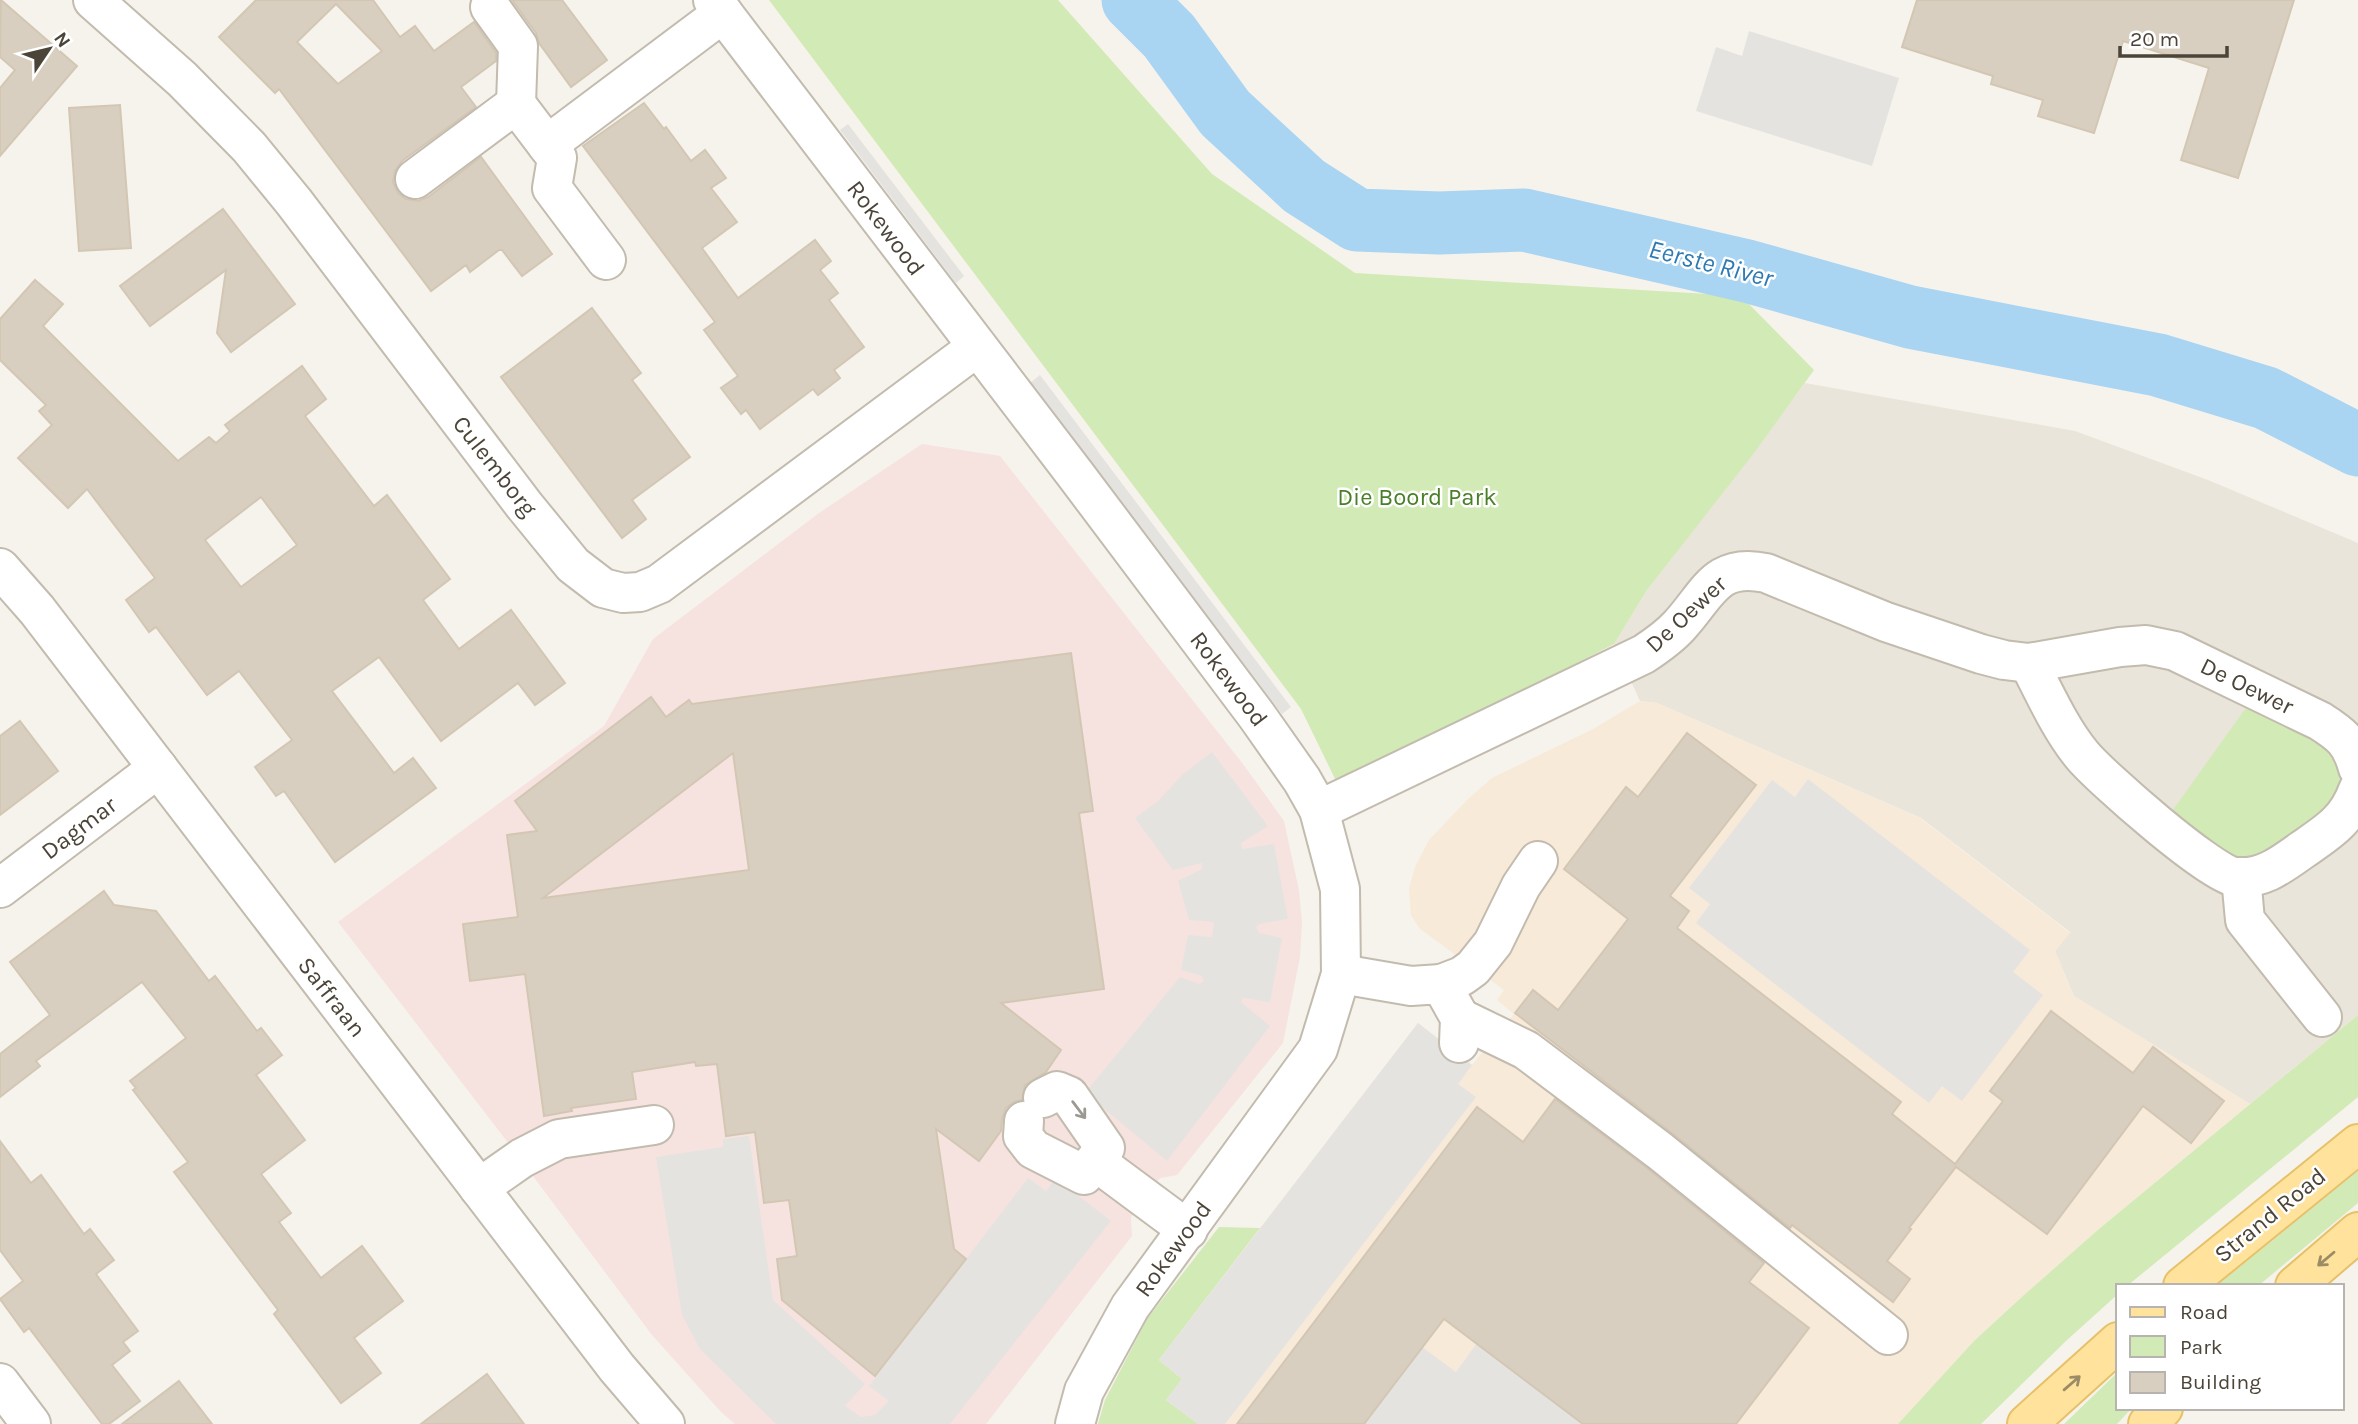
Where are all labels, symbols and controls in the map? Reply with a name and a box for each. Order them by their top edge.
north arrow [14,14,84,84]
scale bar [2120,14,2227,58]
text: 20 m [2130,27,2179,51]
text: N [49,28,75,52]
street label: Rokewood [841,175,931,281]
water label: Eerste River [1646,233,1777,294]
street label: Culemborg [447,410,543,522]
park label: Die Boord Park [1337,483,1497,511]
street label: De Oewer [1640,569,1732,658]
street label: Rokewood [1184,626,1274,732]
street label: De Oewer [2196,651,2298,721]
street label: Dagmar [36,790,122,865]
street label: Saffraan [292,951,372,1043]
one-way arrow [1072,1100,1087,1119]
street label: Strand Road [2209,1162,2331,1268]
street label: Rokewood [1129,1196,1217,1302]
one-way arrow [2318,1251,2336,1267]
legend [2116,1284,2344,1410]
text: Road [2180,1300,2228,1324]
text: Park [2180,1335,2223,1359]
text: Building [2180,1370,2261,1394]
one-way arrow [2063,1375,2081,1391]

